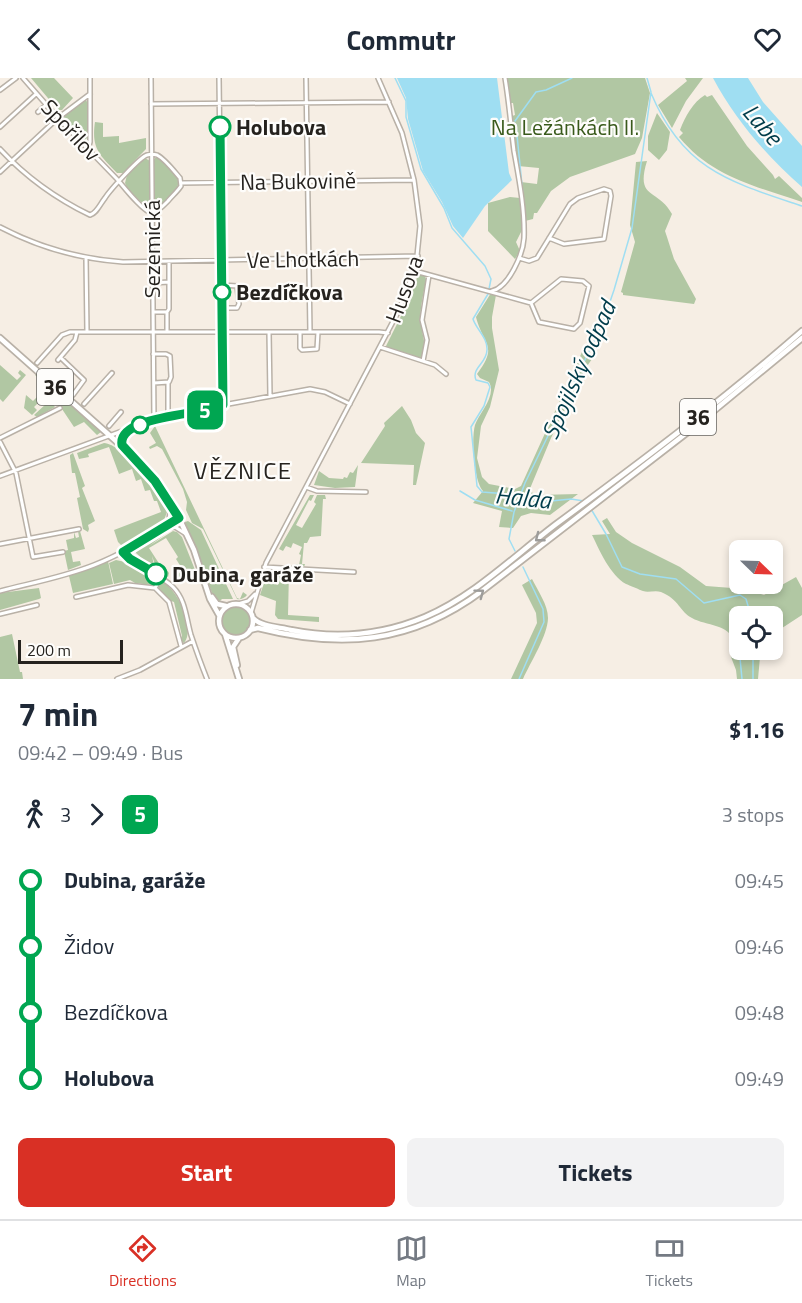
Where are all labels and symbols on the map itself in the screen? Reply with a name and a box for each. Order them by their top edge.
street label: Spořilov [33,91,109,169]
water label: Labe [735,95,793,154]
place label: Holubova [236,110,326,144]
park label: Na Ležánkách II. [491,110,639,144]
marker: Holubova [209,116,231,138]
street label: Na Bukovině [240,163,356,199]
street label: Sezemická [135,200,169,298]
street label: Ve Lhotkách [246,241,360,277]
street label: Husova [376,250,432,328]
place label: Bezdíčkova [236,275,343,309]
marker: Bezdíčkova [213,283,231,301]
water label: Spojilský odpad [531,292,626,445]
road number: 36 [37,369,73,405]
line badge: 5 [186,390,224,430]
road number: 36 [680,399,716,435]
unlabelled marker [131,416,149,434]
district label: VĚZNICE [193,452,293,488]
water label: Halda [493,476,555,518]
one-way arrow [535,530,546,541]
north arrow [729,540,783,594]
place label: Dubina, garáže [172,557,314,591]
marker: Dubina, garáže [145,563,167,585]
one-way arrow [473,589,484,600]
scale bar [18,637,123,664]

